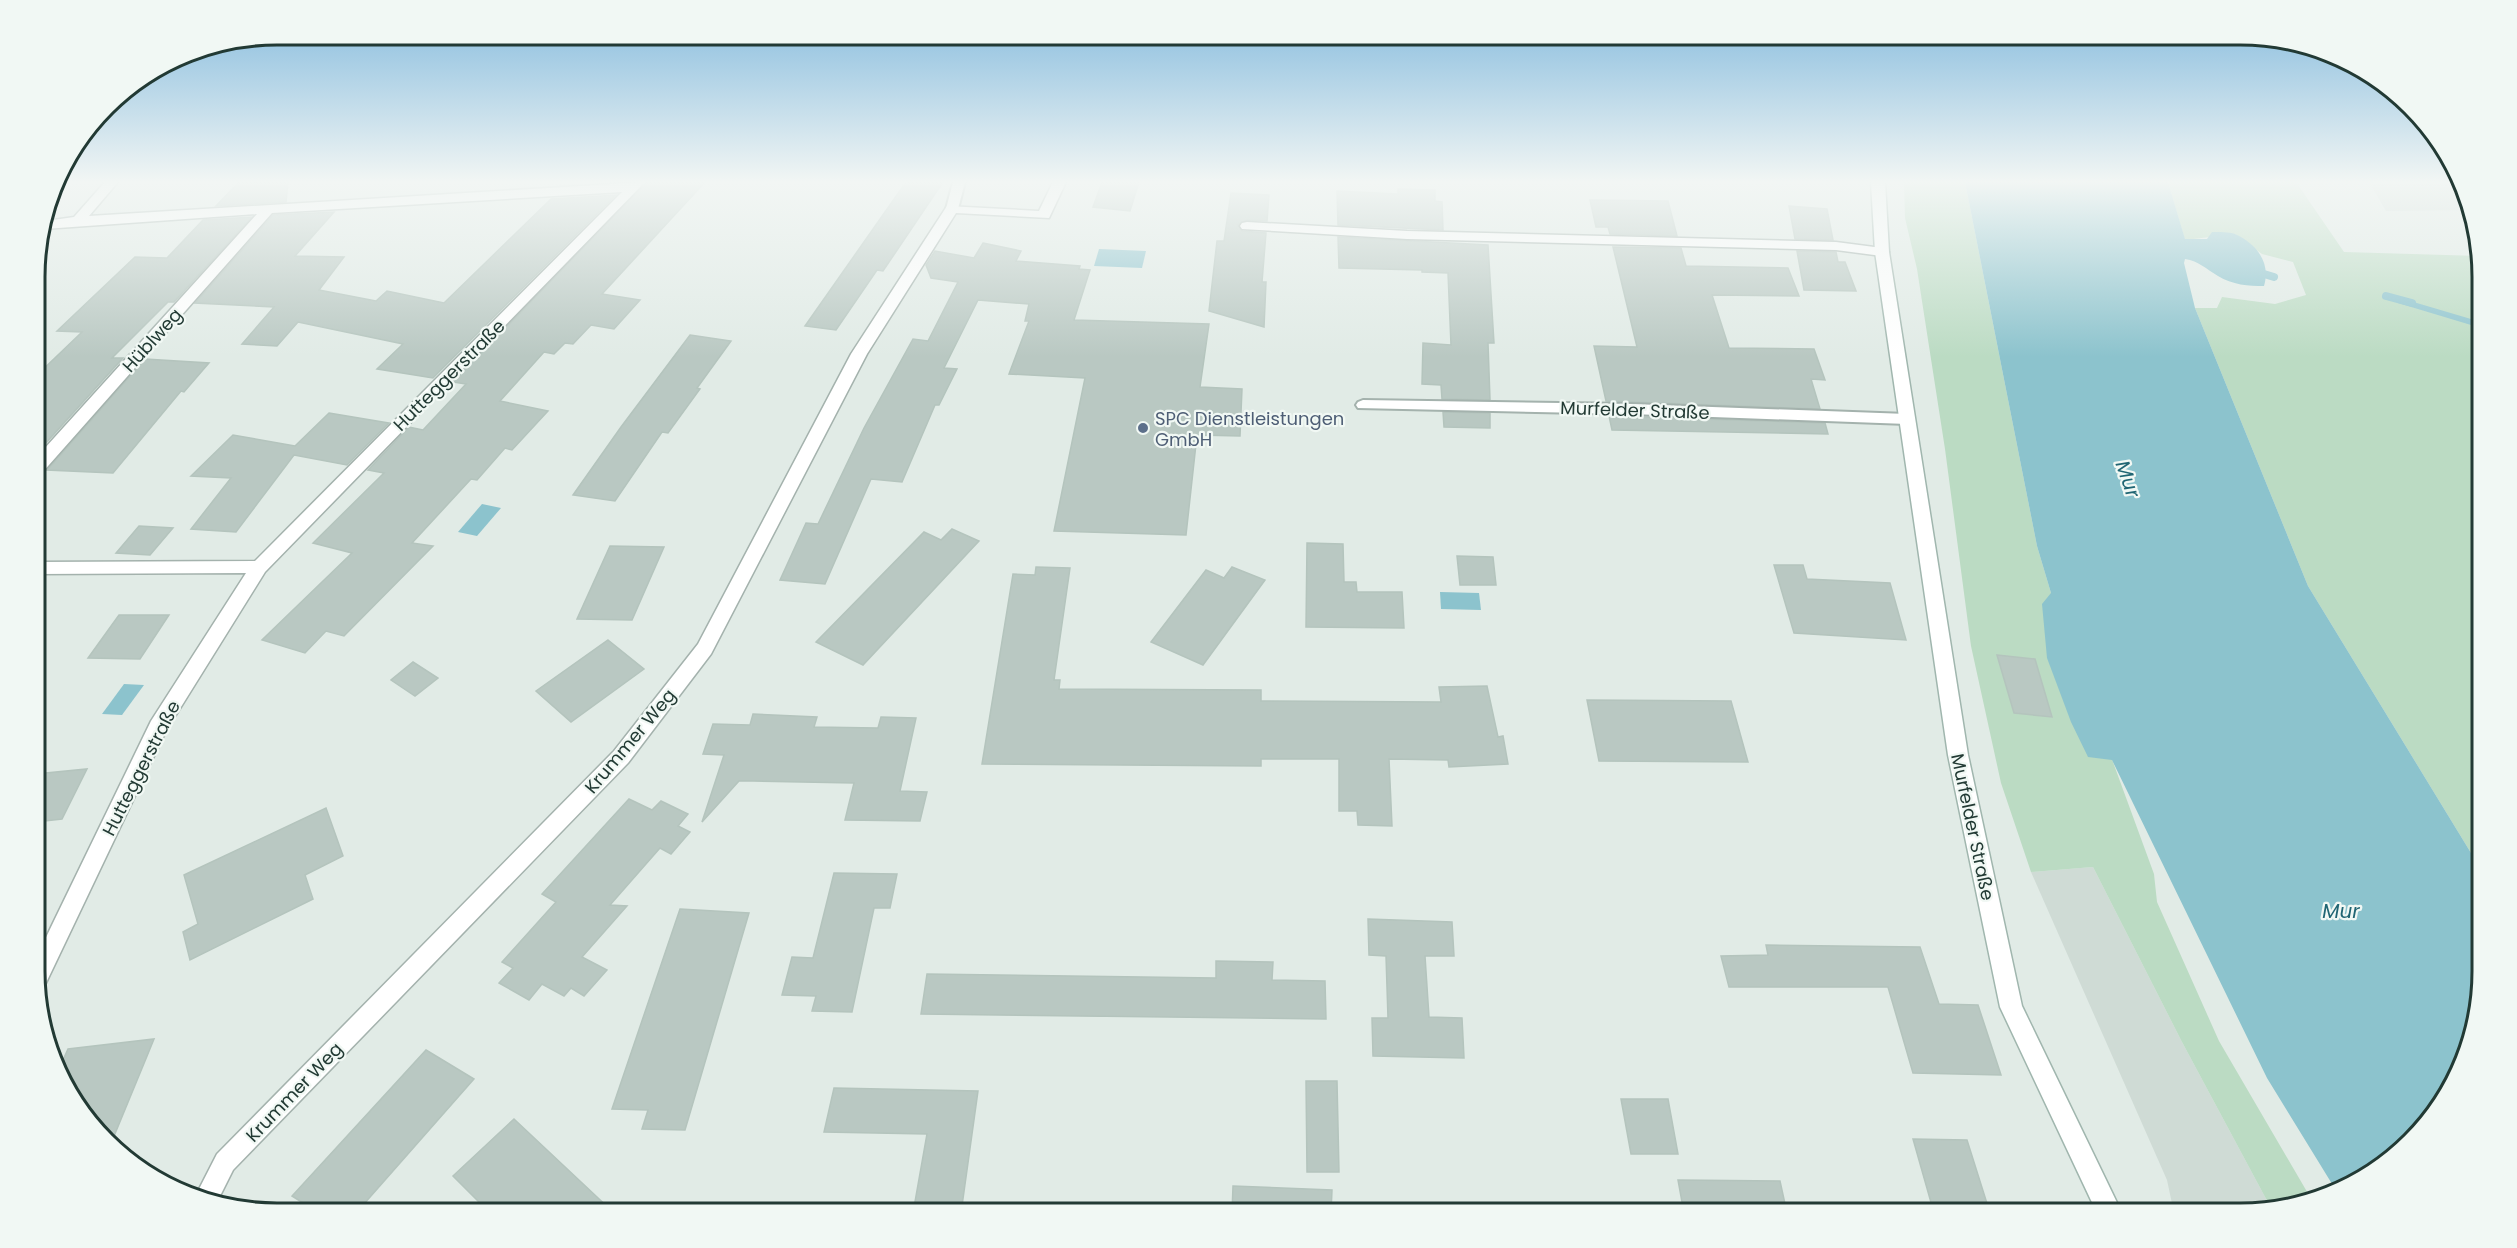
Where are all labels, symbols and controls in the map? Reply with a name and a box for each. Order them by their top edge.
street label: Hüblweg [116,302,188,378]
street label: Hutteggerstraße [388,314,510,436]
street label: Murfelder Straße [1560,395,1710,425]
place label: SPC Dienstleistungen GmbH [1155,406,1344,452]
marker: SPC Dienstleistungen GmbH [1136,421,1150,435]
water label: Mur [2109,457,2148,502]
street label: Krummer Weg [579,683,681,799]
street label: Hutteggerstraße [96,696,186,840]
street label: Murfelder Straße [1945,751,2001,903]
water label: Mur [2322,897,2360,925]
street label: Krummer Weg [240,1037,348,1147]

